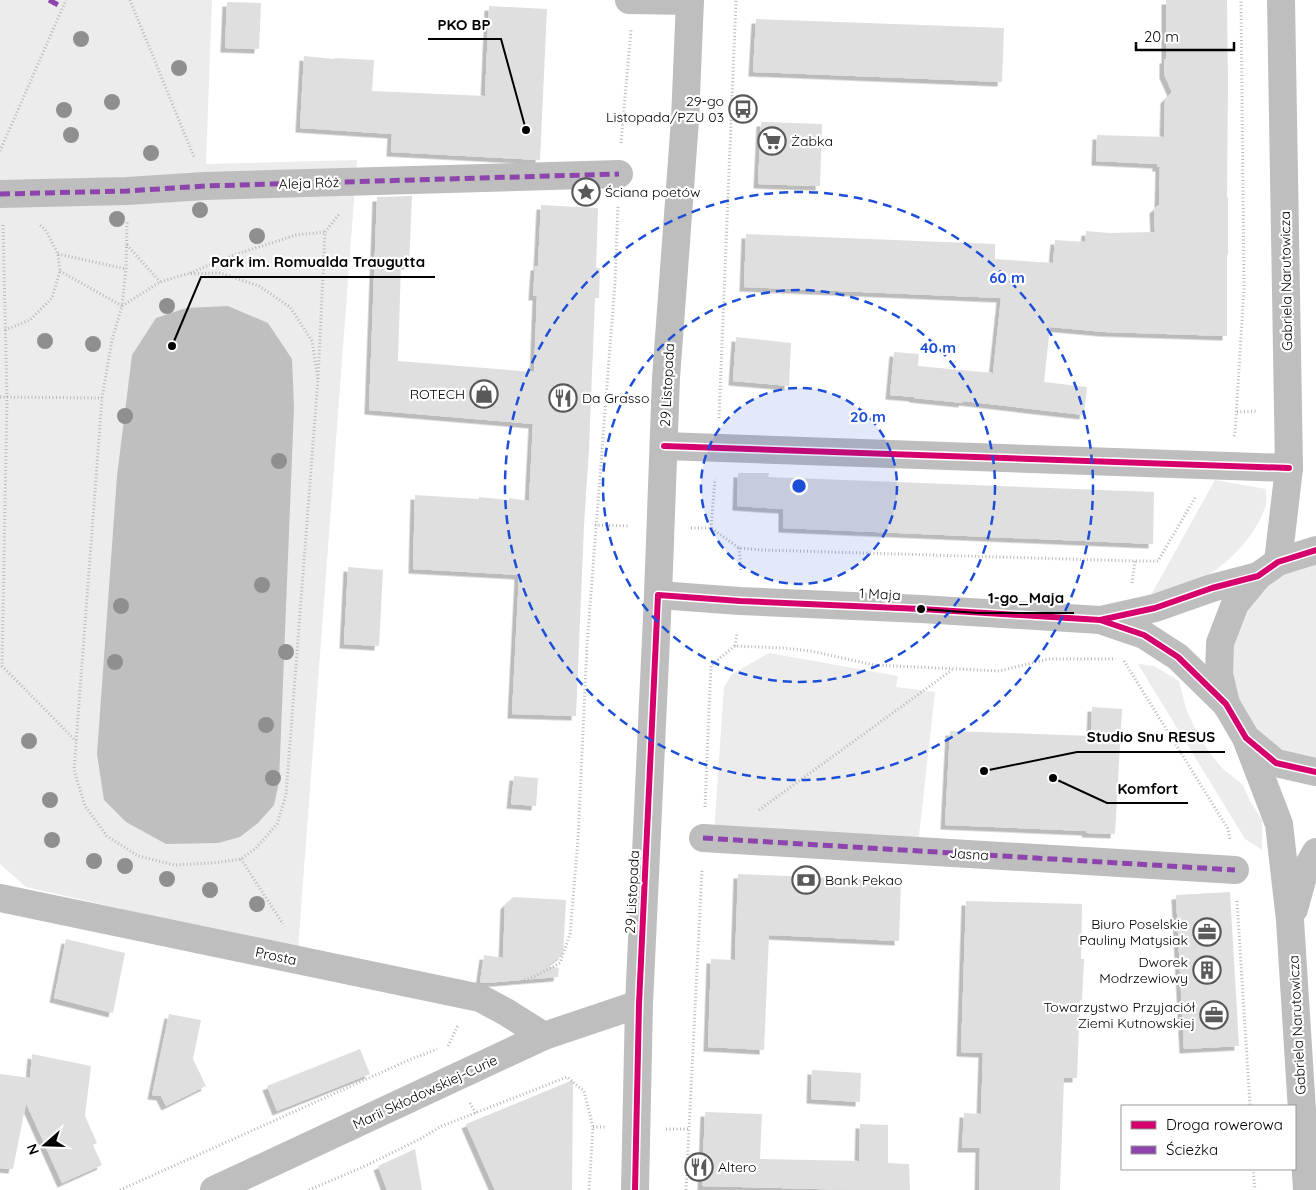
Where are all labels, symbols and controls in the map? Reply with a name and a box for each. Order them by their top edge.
callout: PKO BP [428,9,501,39]
text: PKO BP [438,15,490,34]
scale bar [1136,20,1234,52]
text: 20 m [1144,27,1179,46]
place label: 29-go Listopada/PZU 03 [606,92,724,126]
bus stop icon: 29-go Listopada/PZU 03 [728,94,758,124]
supermarket icon: Żabka [757,126,787,156]
place label: Żabka [791,132,833,150]
street label: Aleja Róż [278,173,340,193]
place icon: Ściana poetów [571,177,601,207]
place label: Ściana poetów [605,183,701,201]
street label: Gabriela Narutowicza [1276,211,1296,351]
callout: Park im. Romualda Traugutta [201,247,435,277]
text: Park im. Romualda Traugutta [211,252,425,271]
text: 60 m [989,268,1025,287]
text: 40 m [920,338,956,357]
street label: 29 Listopada [656,343,678,427]
shop icon: ROTECH [469,379,499,409]
restaurant icon: Da Grasso [548,383,578,413]
place label: ROTECH [410,385,465,403]
place label: Da Grasso [582,389,649,407]
text: 20 m [850,407,886,426]
centre of rings [790,477,808,495]
callout: 1-go_Maja [978,583,1074,613]
street label: 1 Maja [859,584,901,604]
text: 1-go_Maja [988,588,1064,607]
callout: Studio Snu RESUS [1077,722,1225,752]
text: Studio Snu RESUS [1087,727,1215,746]
callout: Komfort [1107,773,1188,803]
text: Komfort [1118,779,1178,798]
street label: Jasna [949,844,989,864]
street label: 29 Listopada [621,850,643,934]
bank icon: Bank Pekao [791,865,821,895]
place label: Bank Pekao [825,871,903,889]
place label: Biuro Poselskie Pauliny Matysiak [1079,915,1188,949]
office icon: Biuro Poselskie Pauliny Matysiak [1192,917,1222,947]
street label: Prosta [254,943,298,969]
place label: Dworek Modrzewiowy [1099,953,1188,987]
building icon: Dworek Modrzewiowy [1192,955,1222,985]
street label: Gabriela Narutowicza [1284,955,1310,1095]
place label: Towarzystwo Przyjaciół Ziemi Kutnowskiej [1044,998,1196,1032]
office icon: Towarzystwo Przyjaciół Ziemi Kutnowskiej [1199,1000,1229,1030]
street label: Marii Skłodowskiej-Curie [350,1051,500,1133]
legend [1121,1105,1296,1170]
text: Droga rowerowa [1166,1115,1283,1134]
north arrow [20,1120,70,1170]
text: Ścieżka [1166,1140,1218,1159]
text: N [23,1142,43,1157]
restaurant icon: Altero [684,1152,714,1182]
place label: Altero [718,1158,756,1176]

